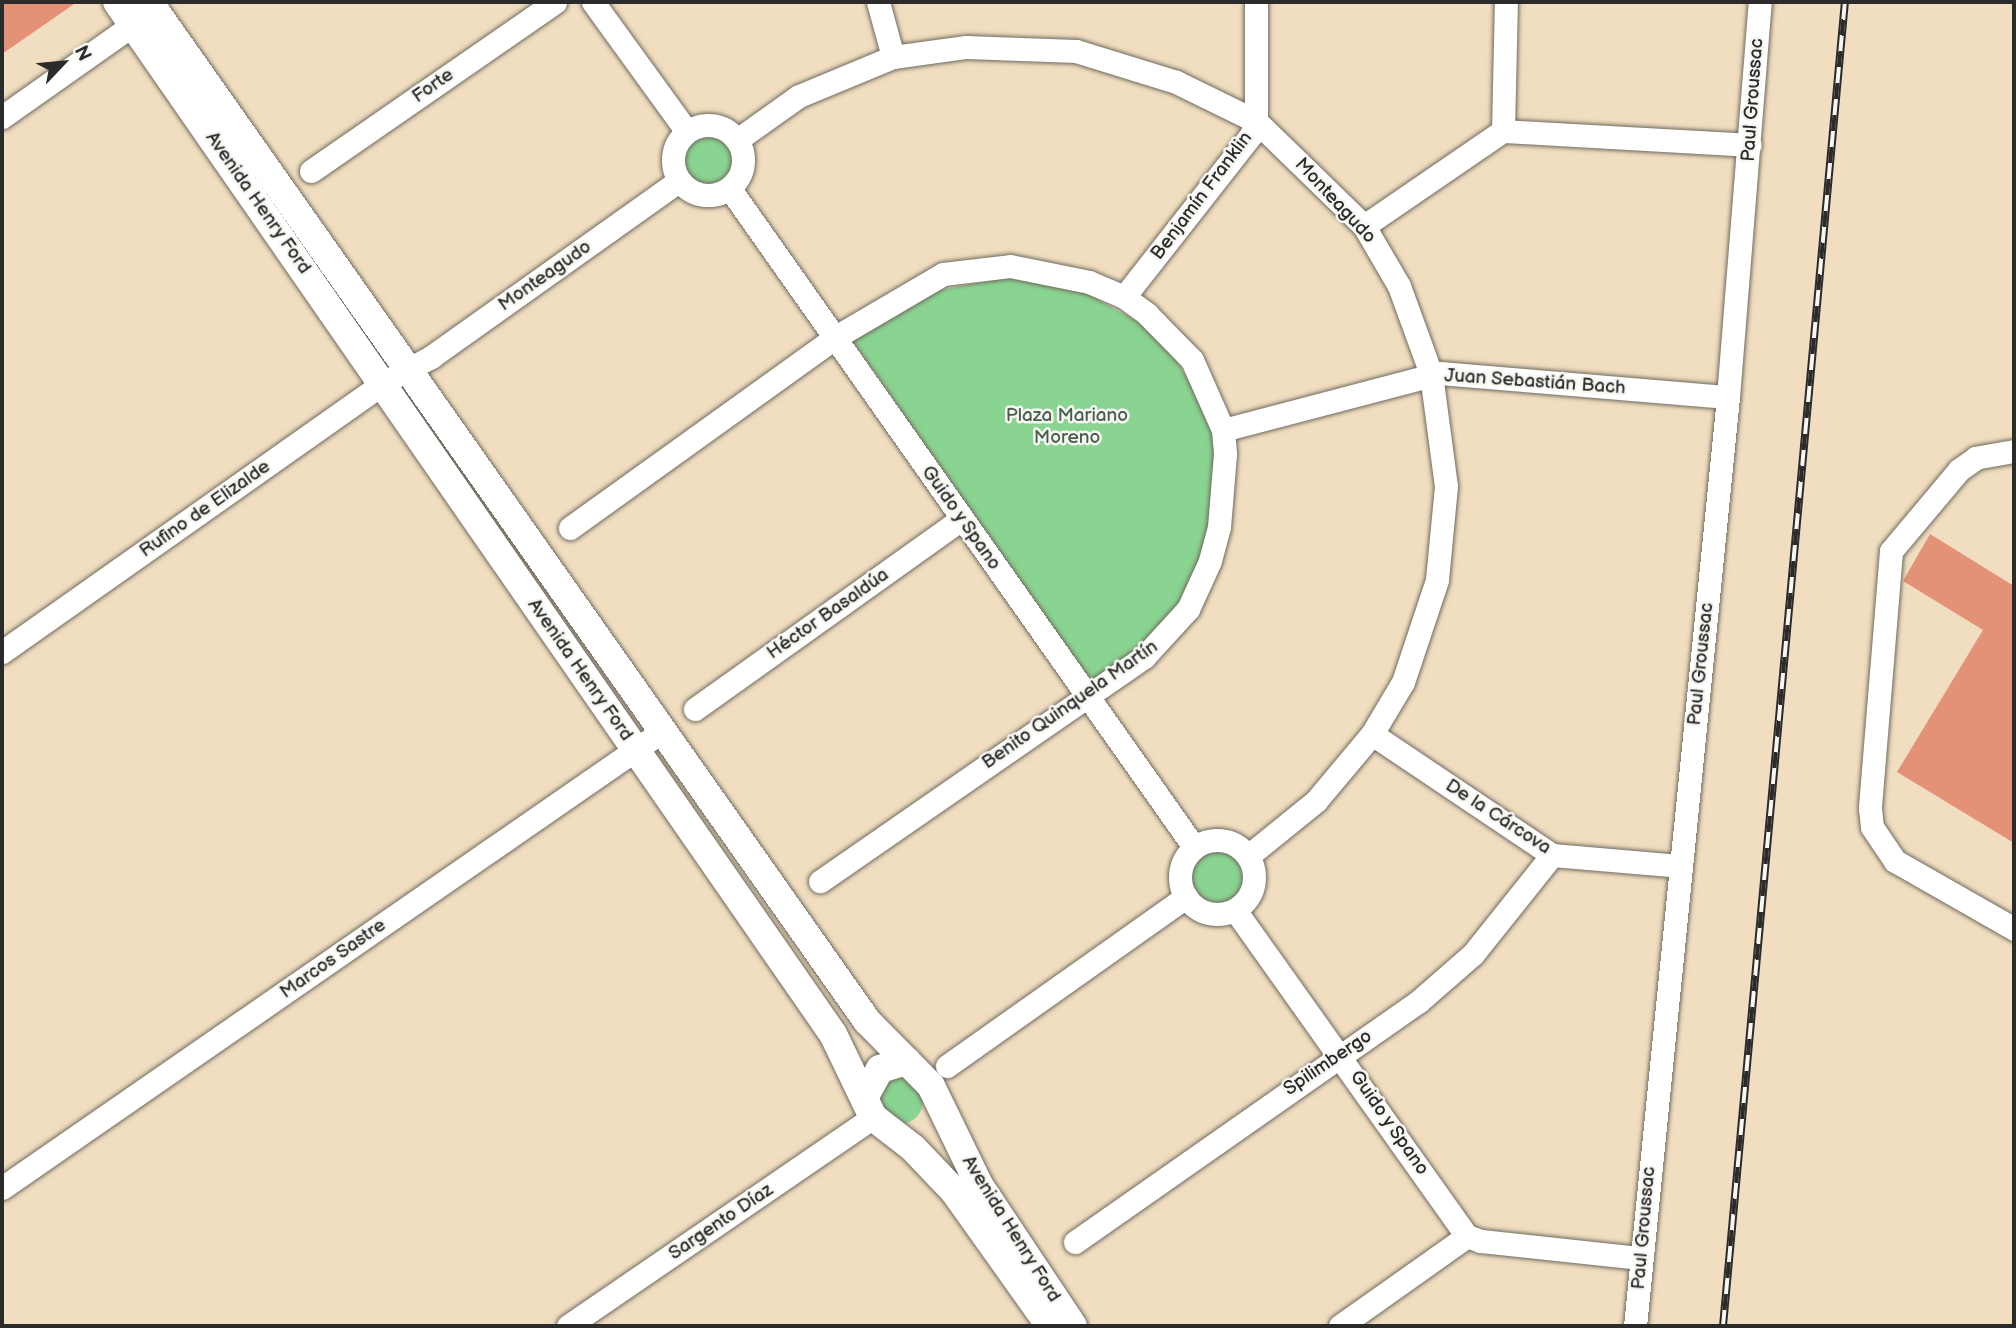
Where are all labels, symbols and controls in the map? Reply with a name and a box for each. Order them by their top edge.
north arrow [28,28,98,98]
street label: Paul Groussac [1737,38,1769,162]
text: N [69,42,96,65]
street label: Forte [408,64,458,108]
street label: Avenida Henry Ford [200,127,316,279]
street label: Benjamín Franklin [1146,128,1258,264]
street label: Monteagudo [1290,154,1380,248]
street label: Monteagudo [494,236,596,316]
street label: Juan Sebastián Bach [1443,364,1627,400]
park label: Plaza Mariano Moreno [1006,405,1128,449]
street label: Rufino de Elizalde [135,455,275,563]
street label: Guido y Spano [916,460,1006,576]
street label: Héctor Basaldúa [763,563,893,665]
street label: Avenida Henry Ford [522,594,638,746]
street label: Paul Groussac [1683,601,1719,727]
street label: Benito Quinquela Martín [978,636,1162,774]
street label: De la Cárcova [1441,774,1555,860]
street label: Marcos Sastre [276,914,390,1004]
street label: Spilimbergo [1279,1025,1377,1101]
street label: Guido y Spano [1344,1065,1434,1181]
street label: Avenida Henry Ford [956,1151,1066,1307]
street label: Paul Groussac [1627,1166,1661,1290]
street label: Sargento Díaz [664,1179,778,1265]

